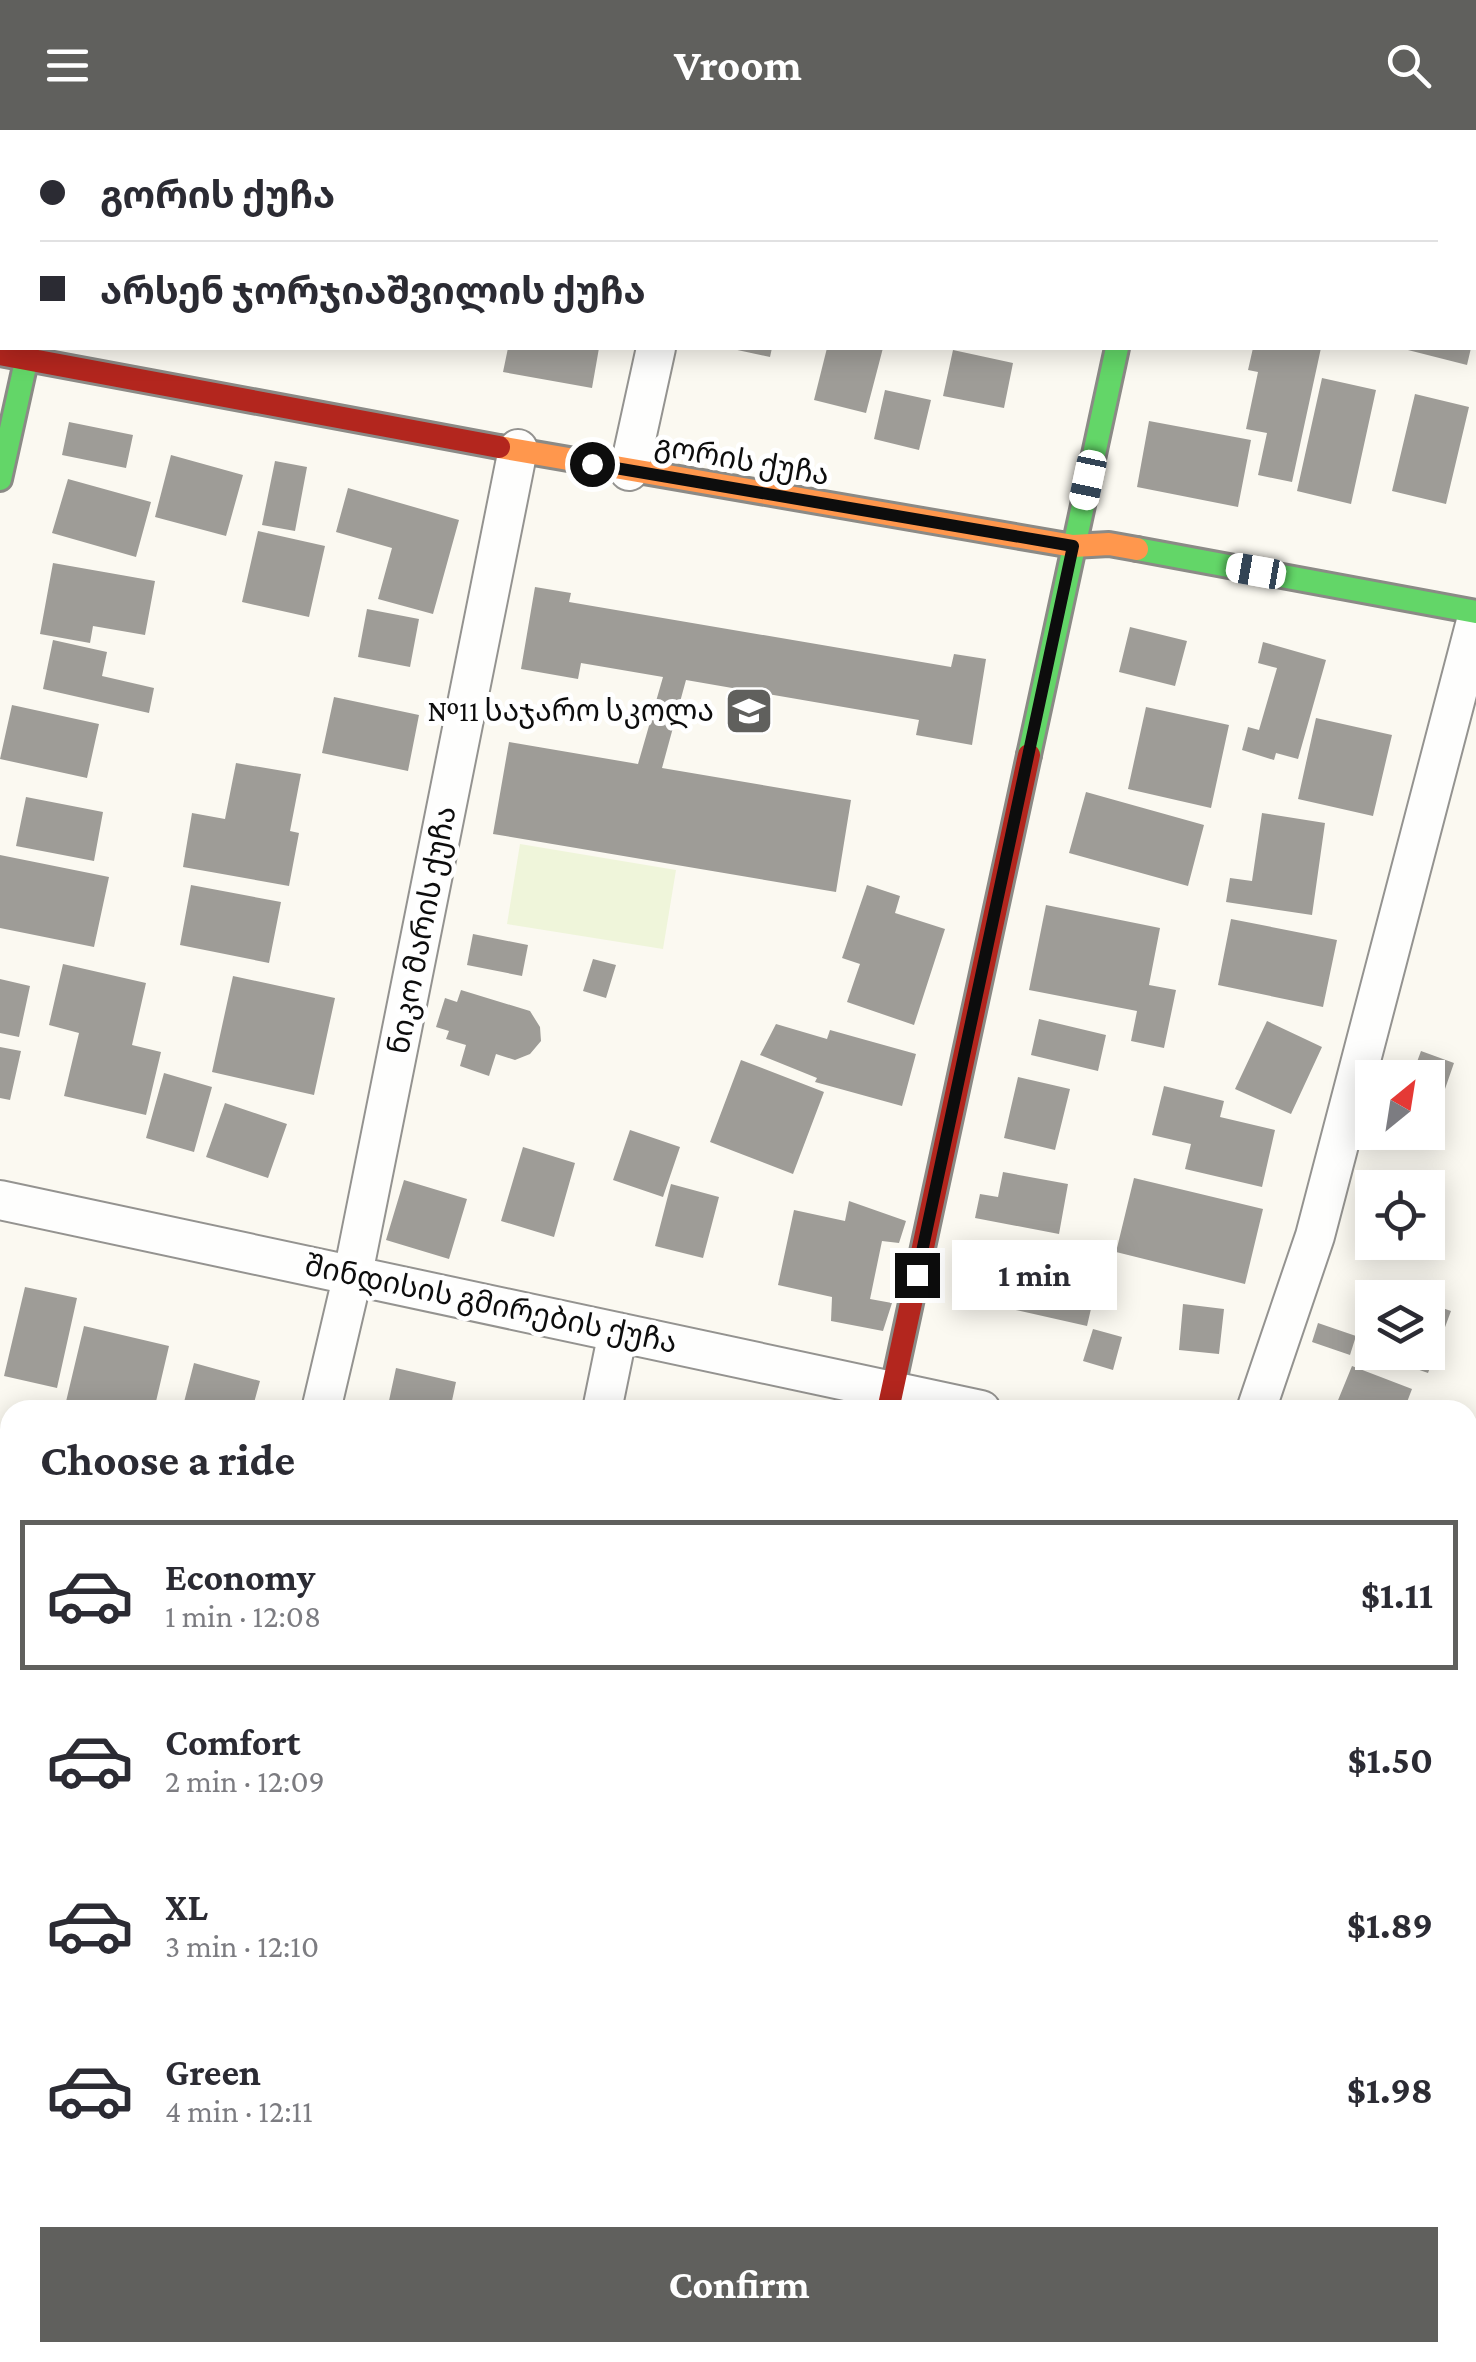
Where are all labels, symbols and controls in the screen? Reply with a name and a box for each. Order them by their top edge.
icon: menu [40,38,95,93]
icon: search [1381,38,1436,93]
text: Vroom [674,40,802,90]
text: გორის ქუჩა [100,174,335,216]
text: არსენ ჯორჯიაშვილის ქუჩა [100,270,646,312]
street label: გორის ქუჩა [652,428,832,493]
route start [570,442,615,487]
car [1067,448,1109,512]
car [1224,551,1288,591]
school or university icon: №11 საჯარო სკოლა [723,685,775,737]
place label: №11 საჯარო სკოლა [428,694,714,729]
street label: ნიკო მარის ქუჩა [381,803,464,1057]
north arrow [1355,1060,1445,1150]
map controls [1355,1060,1445,1370]
button: locate [1355,1170,1445,1260]
callout: 1 min [952,1240,1117,1310]
street label: შინდისის გმირების ქუჩა [302,1248,680,1361]
route end [895,1253,940,1298]
text: 1 min [998,1257,1071,1293]
button: layers [1355,1280,1445,1370]
text: Choose a ride [40,1435,295,1485]
icon: car [45,1550,135,1640]
text: Economy [165,1556,315,1598]
text: $1.11 [1361,1574,1433,1616]
text: 1 min · 12:08 [165,1598,321,1634]
icon: car [45,1715,135,1805]
text: Comfort [165,1721,301,1763]
text: $1.50 [1348,1739,1433,1781]
text: 2 min · 12:09 [165,1763,325,1799]
icon: car [45,1880,135,1970]
text: XL [165,1886,208,1928]
text: $1.89 [1347,1904,1433,1946]
text: 3 min · 12:10 [165,1928,319,1964]
icon: car [45,2045,135,2135]
text: Green [165,2051,261,2093]
text: $1.98 [1347,2069,1433,2111]
text: 4 min · 12:11 [165,2093,313,2129]
button: Confirm [40,2227,1438,2342]

